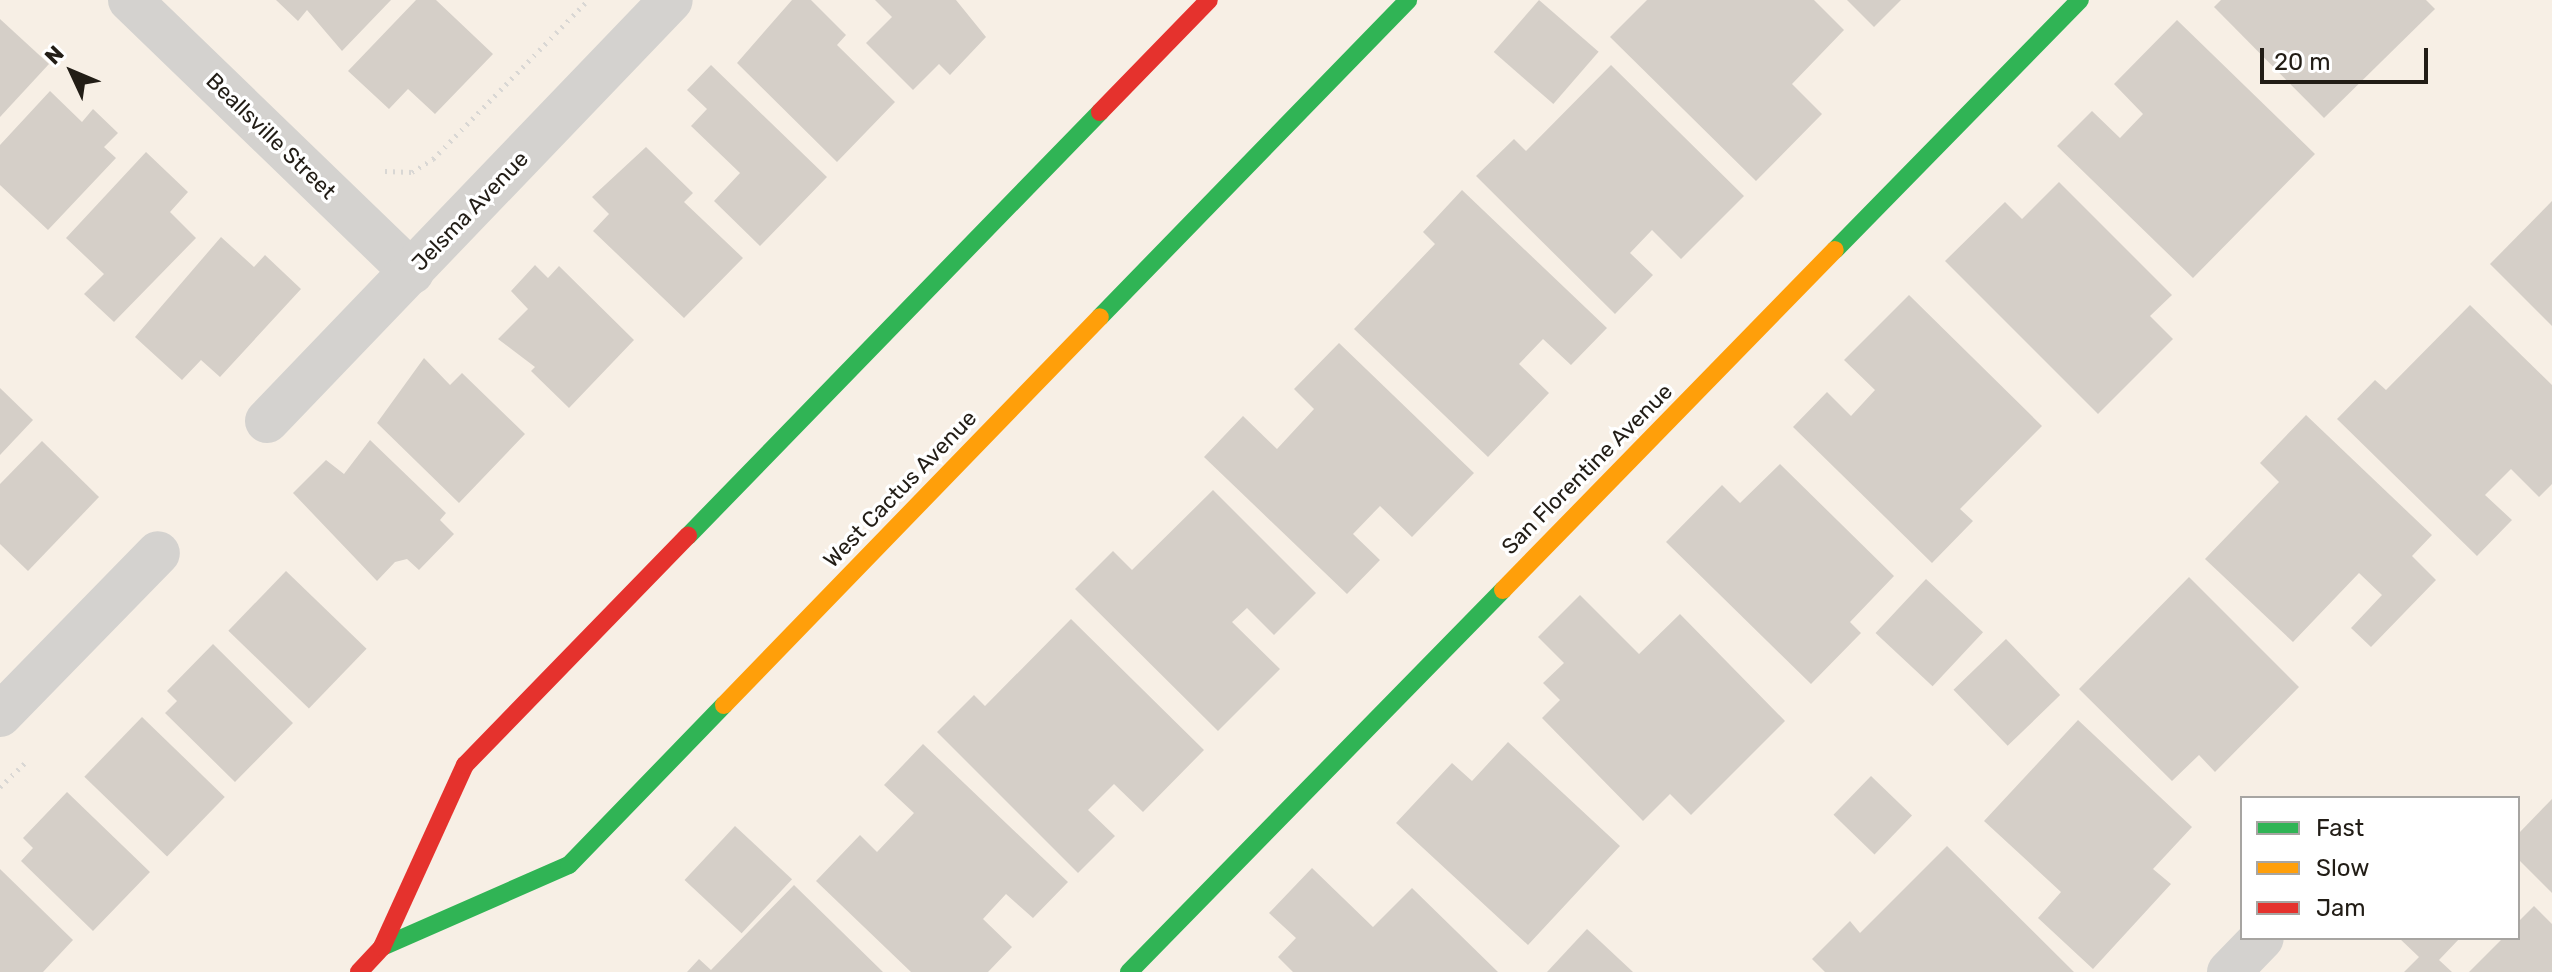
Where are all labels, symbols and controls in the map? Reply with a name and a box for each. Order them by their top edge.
north arrow [32,32,112,112]
scale bar [2264,32,2432,82]
text: N [39,40,70,70]
text: 20 m [2274,48,2331,76]
street label: Beallsville Street [201,67,341,205]
street label: Jelsma Avenue [406,145,534,277]
street label: San Florentine Avenue [1496,378,1678,560]
street label: West Cactus Avenue [818,405,982,573]
legend [2240,796,2520,940]
text: Fast [2316,814,2364,842]
text: Slow [2316,854,2369,882]
text: Jam [2316,894,2366,922]

